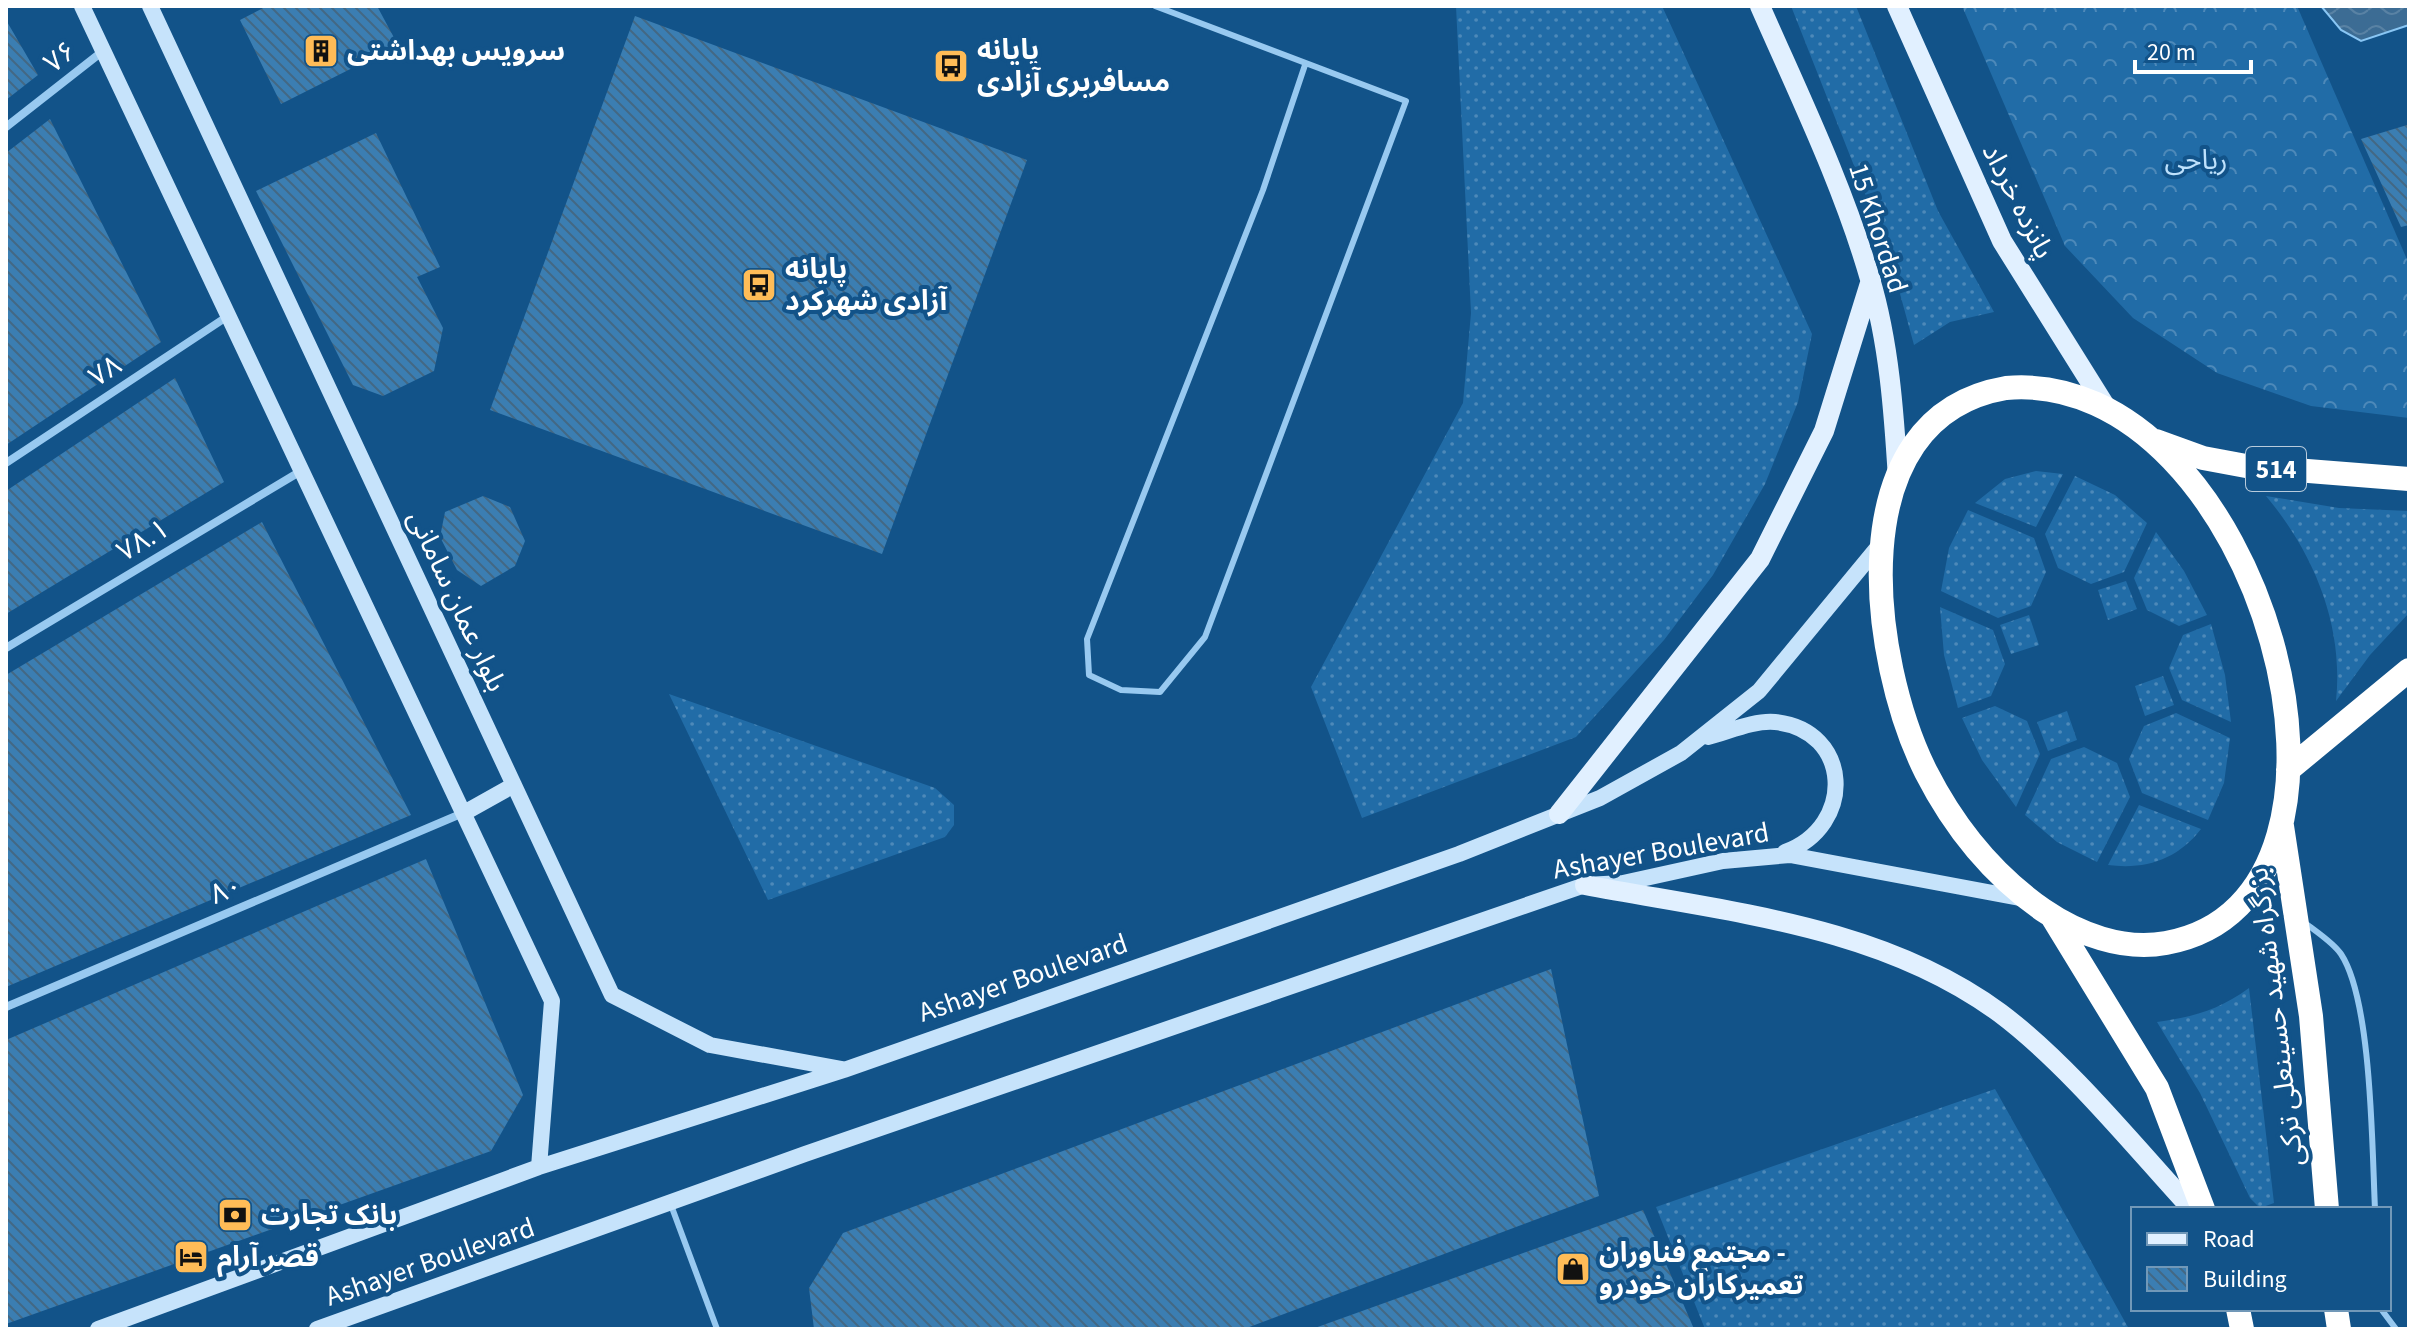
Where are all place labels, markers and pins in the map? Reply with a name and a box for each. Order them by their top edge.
place label: پایانه مسافربری آزادی [977,30,1170,102]
place label: سرویس بهداشتی [347,31,565,71]
building icon: سرویس بهداشتی [302,32,340,70]
bus stop icon: پایانه مسافربری آزادی [932,47,970,85]
place label: پایانه آزادی شهرکرد [785,249,948,321]
bus stop icon: پایانه آزادی شهرکرد [740,266,778,304]
place label: بانک تجارت [261,1195,397,1235]
bank icon: بانک تجارت [216,1196,254,1234]
place label: مجتمع فناوران - تعمیرکاران خودرو [1599,1233,1803,1305]
place label: قصر آرام [217,1237,319,1278]
hotel icon: قصر آرام [172,1238,210,1276]
shop icon: مجتمع فناوران - تعمیرکاران خودرو [1554,1250,1592,1288]

